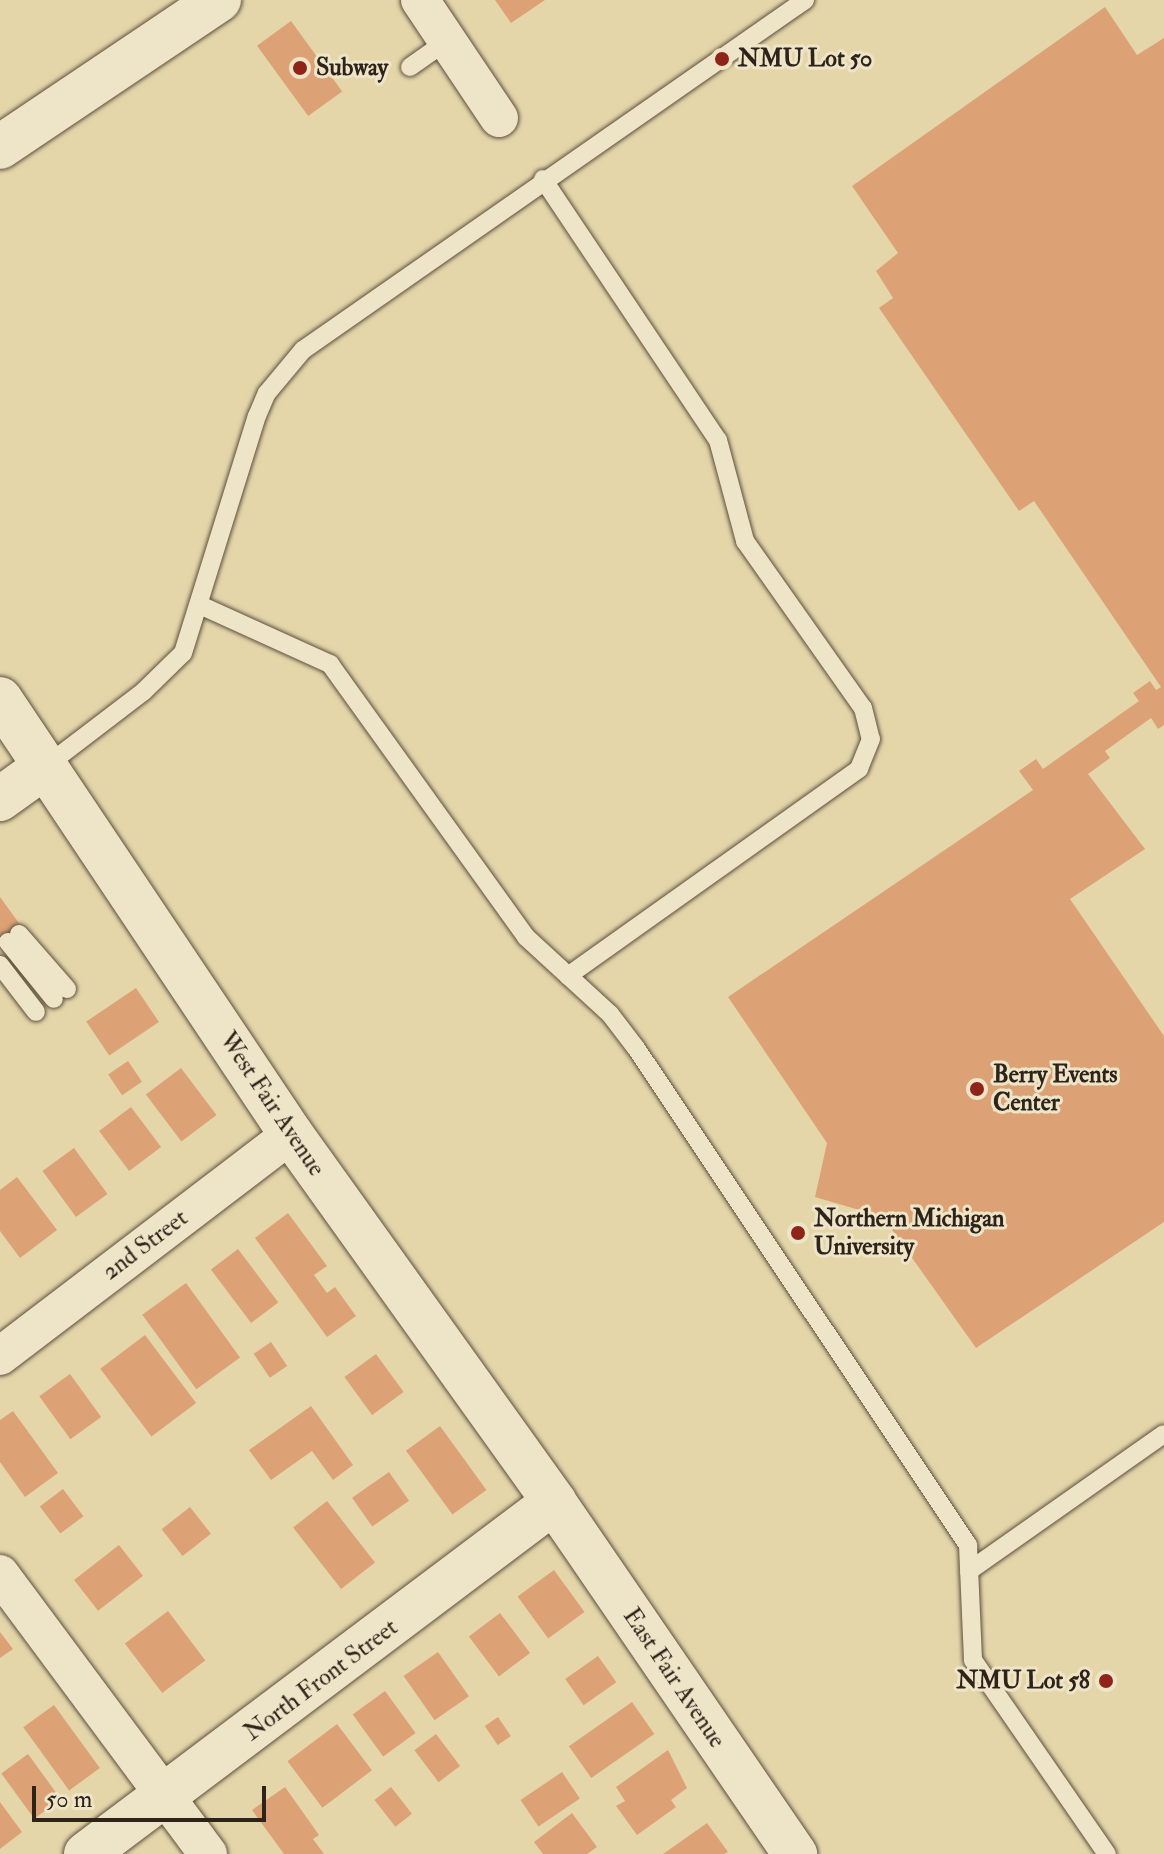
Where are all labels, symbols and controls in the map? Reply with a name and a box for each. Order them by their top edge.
place label: NMU Lot 50 [738,45,872,73]
marker: NMU Lot 50 [713,50,731,68]
place label: Subway [316,54,388,82]
marker: Subway [291,59,309,77]
street label: West Fair Avenue [213,1027,331,1181]
place label: Berry Events Center [993,1061,1117,1117]
marker: Berry Events Center [968,1080,986,1098]
street label: 2nd Street [97,1204,193,1286]
place label: Northern Michigan University [814,1205,1004,1261]
marker: Northern Michigan University [789,1224,807,1242]
street label: East Fair Avenue [617,1603,731,1753]
street label: North Front Street [239,1613,403,1747]
place label: NMU Lot 58 [956,1667,1090,1695]
marker: NMU Lot 58 [1097,1672,1115,1690]
scale bar [36,1770,270,1820]
text: 50 m [46,1784,92,1815]

